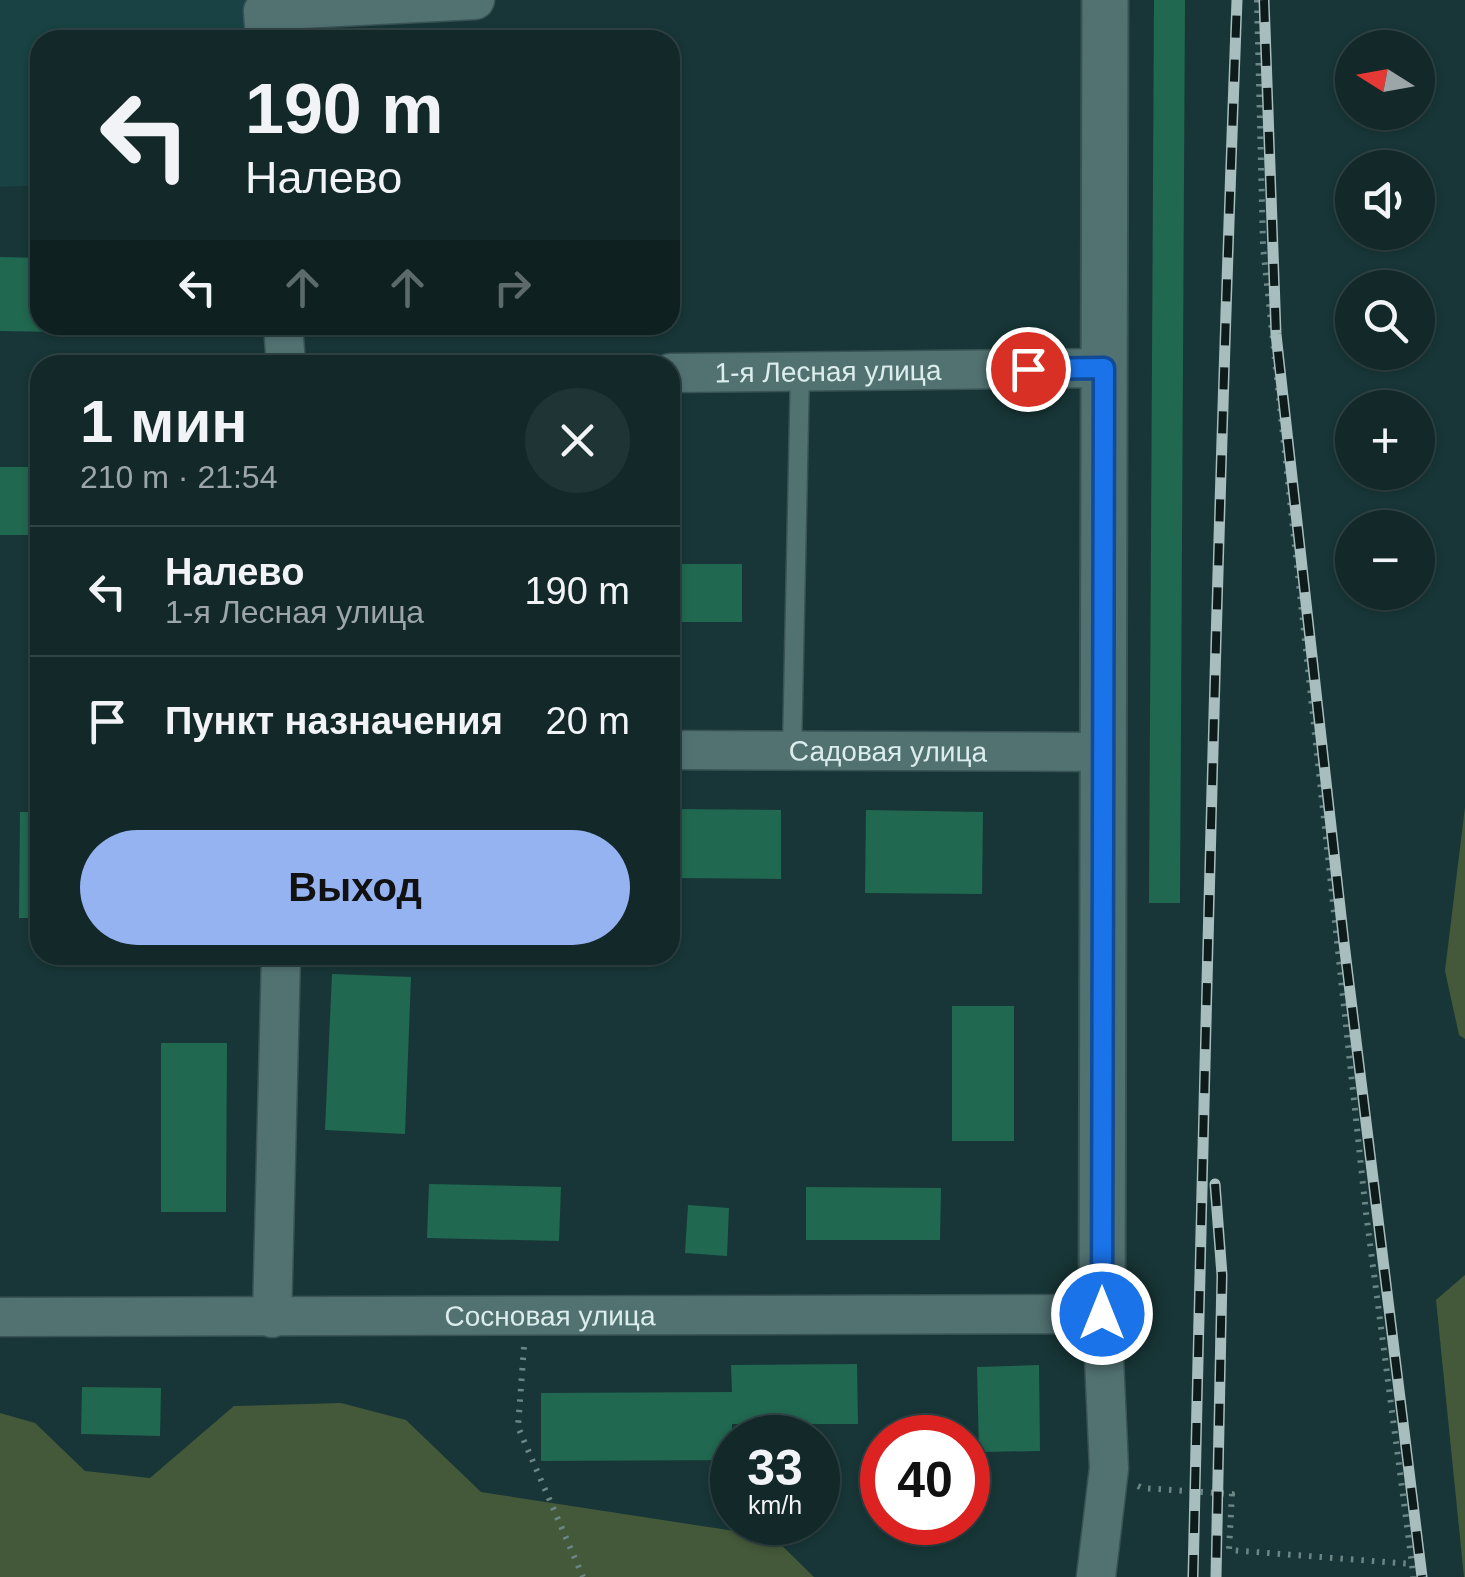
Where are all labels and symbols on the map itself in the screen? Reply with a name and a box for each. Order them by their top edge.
north arrow [1335,30,1435,130]
pin [986,327,1071,412]
street label: 1-я Лесная улица [714,355,942,388]
street label: Садовая улица [789,736,988,767]
position arrow [1050,1262,1154,1366]
street label: Сосновая улица [444,1300,656,1332]
speed limit sign: 40 [860,1415,990,1545]

